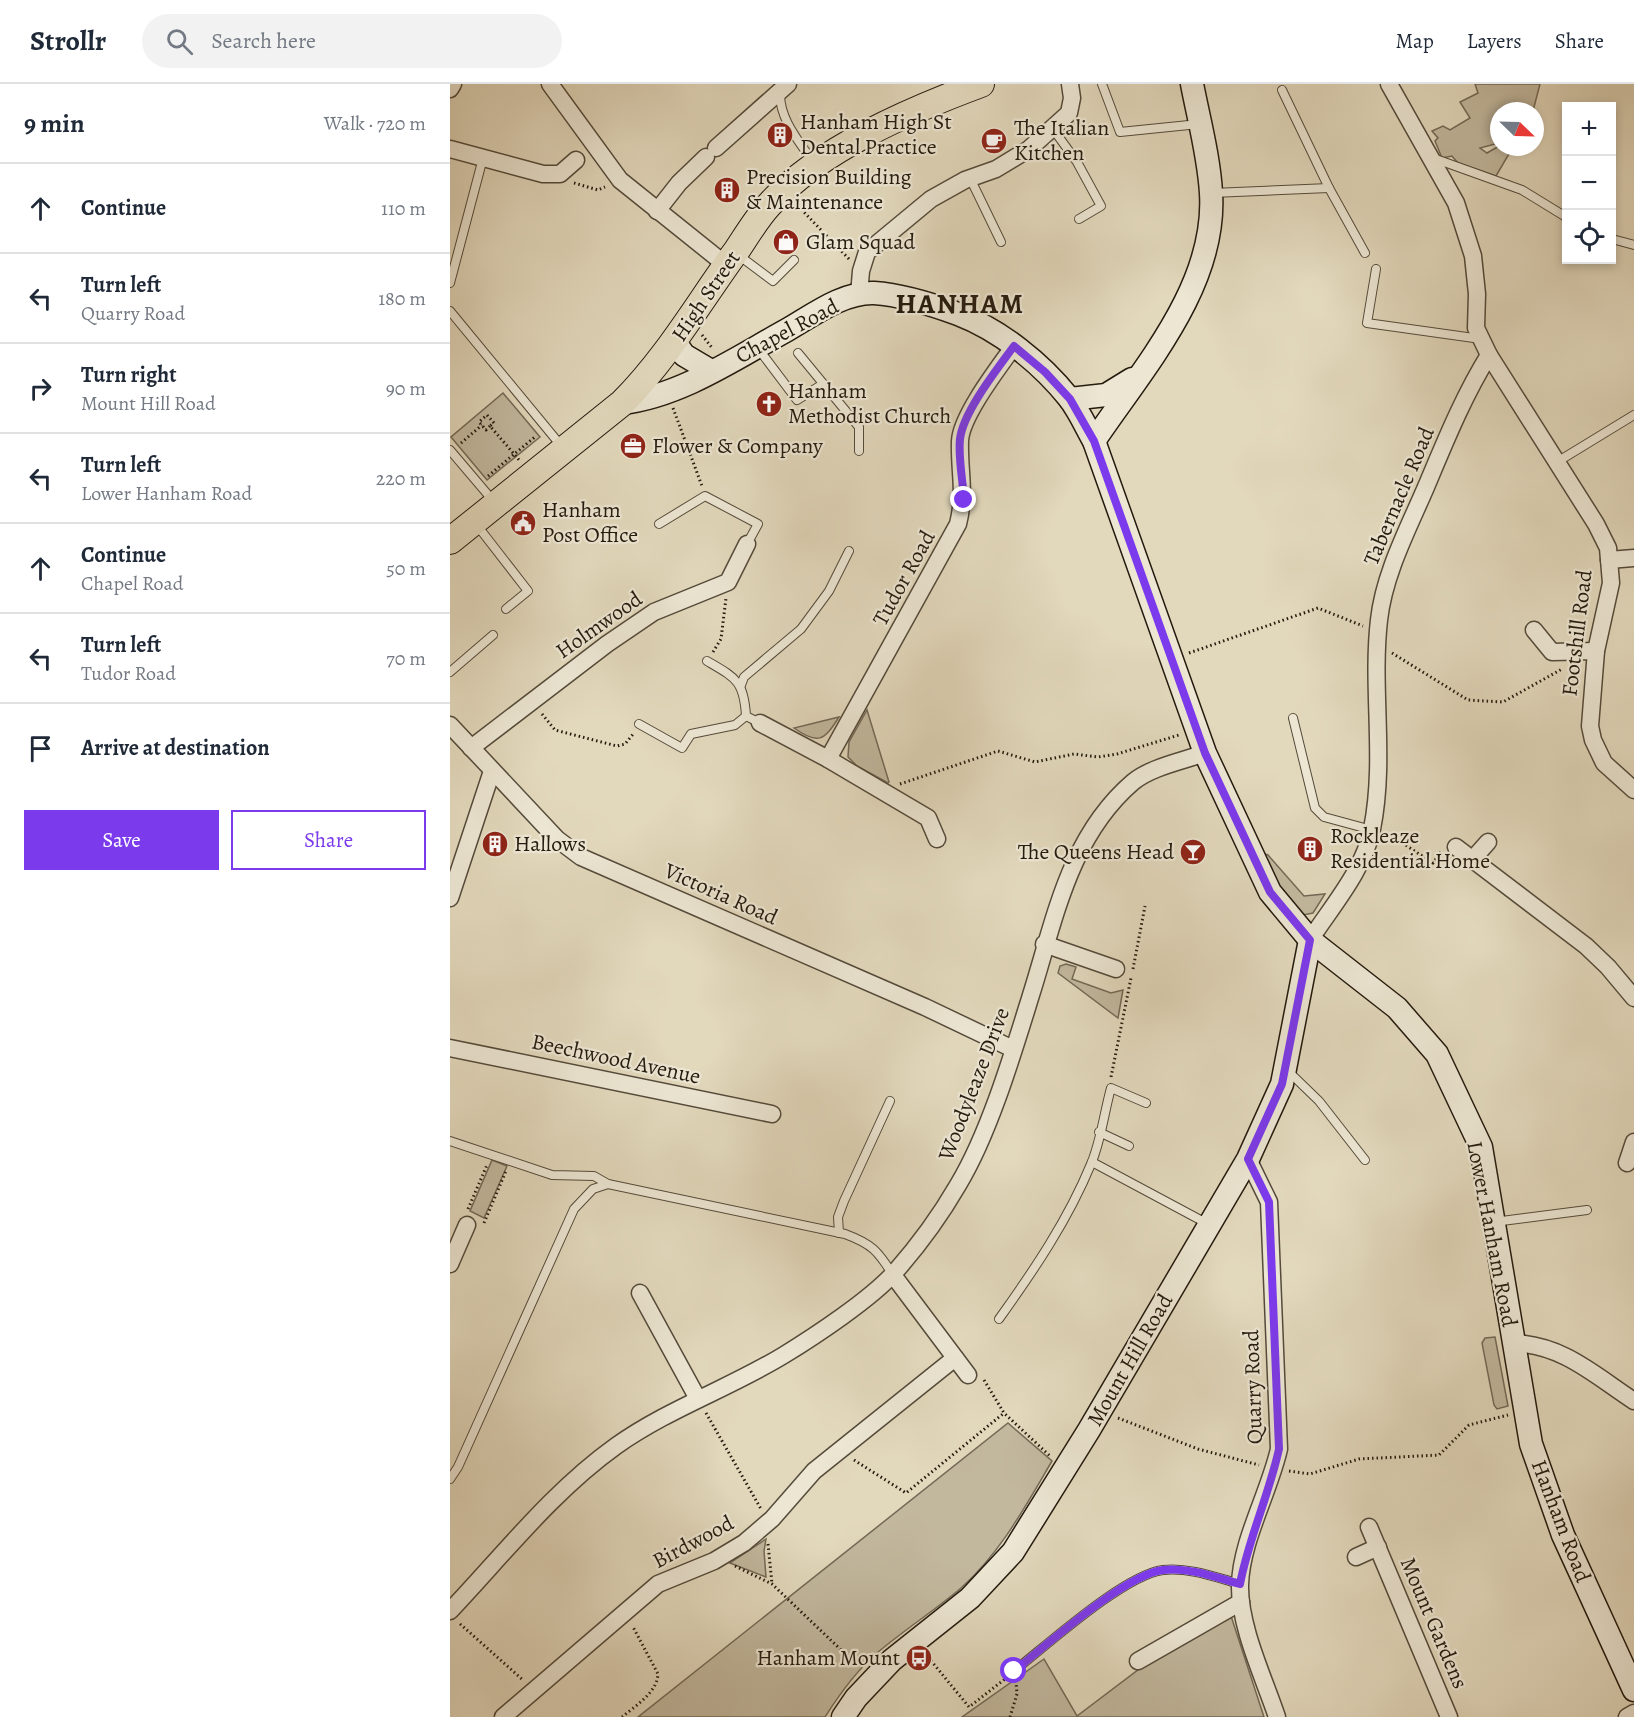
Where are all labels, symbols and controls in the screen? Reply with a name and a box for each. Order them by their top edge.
search box [142,14,562,68]
text: Strollr [30,22,106,60]
icon: search [163,25,196,58]
text: Search here [211,26,316,56]
text: Map [1395,27,1434,55]
text: Layers [1467,27,1522,55]
text: Share [1555,27,1604,55]
north arrow [1490,102,1544,156]
map controls [1562,102,1616,264]
button: + [1562,102,1616,156]
text: 9 min [24,106,85,141]
place label: Hanham High St Dental Practice [800,107,952,162]
text: Walk · 720 m [324,110,426,137]
place label: The Italian Kitchen [1014,113,1109,168]
building icon: Hanham High St Dental Practice [765,120,795,150]
cafe icon: The Italian Kitchen [979,126,1009,156]
button: − [1562,156,1616,210]
place label: Precision Building & Maintenance [746,162,912,217]
building icon: Precision Building & Maintenance [712,175,742,205]
icon: ahead [24,192,57,225]
text: Continue [81,193,166,223]
text: 110 m [381,195,426,222]
button: locate [1562,210,1616,264]
shop icon: Glam Squad [771,227,801,257]
place label: Glam Squad [806,227,915,257]
street label: High Street [665,245,747,347]
text: Turn left [81,270,161,300]
icon: left [24,282,57,315]
text: 180 m [378,285,426,312]
district label: HANHAM [896,285,1024,323]
street label: Chapel Road [730,291,844,371]
text: Quarry Road [81,300,185,327]
text: Turn right [81,360,177,390]
icon: right [24,372,57,405]
text: 90 m [386,375,426,402]
place label: Hanham Methodist Church [788,376,951,431]
church icon: Hanham Methodist Church [754,389,784,419]
text: Mount Hill Road [81,390,216,417]
street label: Tabernacle Road [1356,422,1442,570]
office icon: Flower & Company [618,431,648,461]
place label: Flower & Company [652,431,823,461]
text: Turn left [81,450,161,480]
icon: left [24,462,57,495]
text: 220 m [376,465,426,492]
text: Lower Hanham Road [81,480,252,507]
route end [950,486,976,512]
place label: Hanham Post Office [542,495,638,550]
public building icon: Hanham Post Office [508,508,538,538]
street label: Tudor Road [866,525,943,631]
text: Continue [81,540,166,570]
icon: ahead [24,552,57,585]
text: 50 m [386,555,426,582]
street label: Footshill Road [1554,568,1600,698]
text: Chapel Road [81,570,184,597]
street label: Holmwood [550,584,648,666]
text: Turn left [81,630,161,660]
icon: left [24,642,57,675]
text: 70 m [386,645,426,672]
text: Tudor Road [81,660,176,687]
icon: arrive [24,732,57,765]
text: Arrive at destination [81,733,270,763]
button: Save [24,810,219,870]
button: Share [231,810,426,870]
place label: Rockleaze Residential Home [1330,821,1490,876]
building icon: Hallows [480,829,510,859]
place label: Hallows [514,829,586,859]
building icon: Rockleaze Residential Home [1295,834,1325,864]
place label: The Queens Head [1018,837,1174,867]
bar icon: The Queens Head [1178,837,1208,867]
street label: Victoria Road [659,855,783,932]
street label: Woodyleaze Drive [931,1003,1017,1166]
street label: Beechwood Avenue [529,1026,703,1092]
street label: Lower Hanham Road [1459,1139,1525,1330]
street label: Mount Hill Road [1080,1288,1180,1432]
street label: Quarry Road [1236,1329,1270,1445]
street label: Hanham Road [1524,1455,1598,1587]
street label: Birdwood [647,1508,739,1576]
street label: Mount Gardens [1393,1553,1475,1693]
place label: Hanham Mount [757,1643,900,1673]
bus stop icon: Hanham Mount [904,1643,934,1673]
route start [1000,1657,1026,1683]

